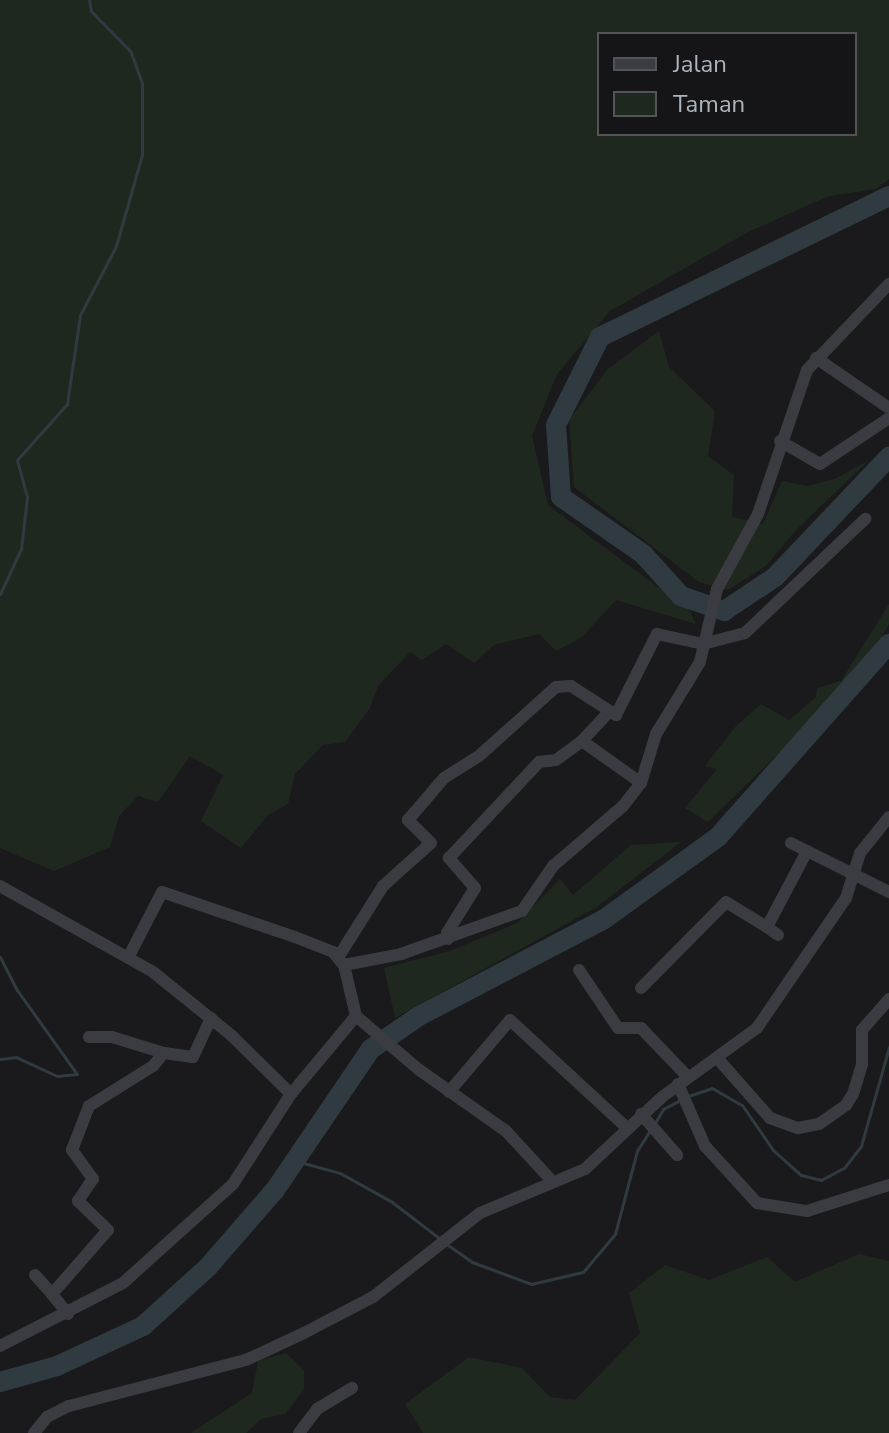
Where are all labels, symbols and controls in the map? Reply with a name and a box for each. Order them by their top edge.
legend [597,32,857,136]
text: Jalan [673,48,727,80]
text: Taman [673,88,745,120]

